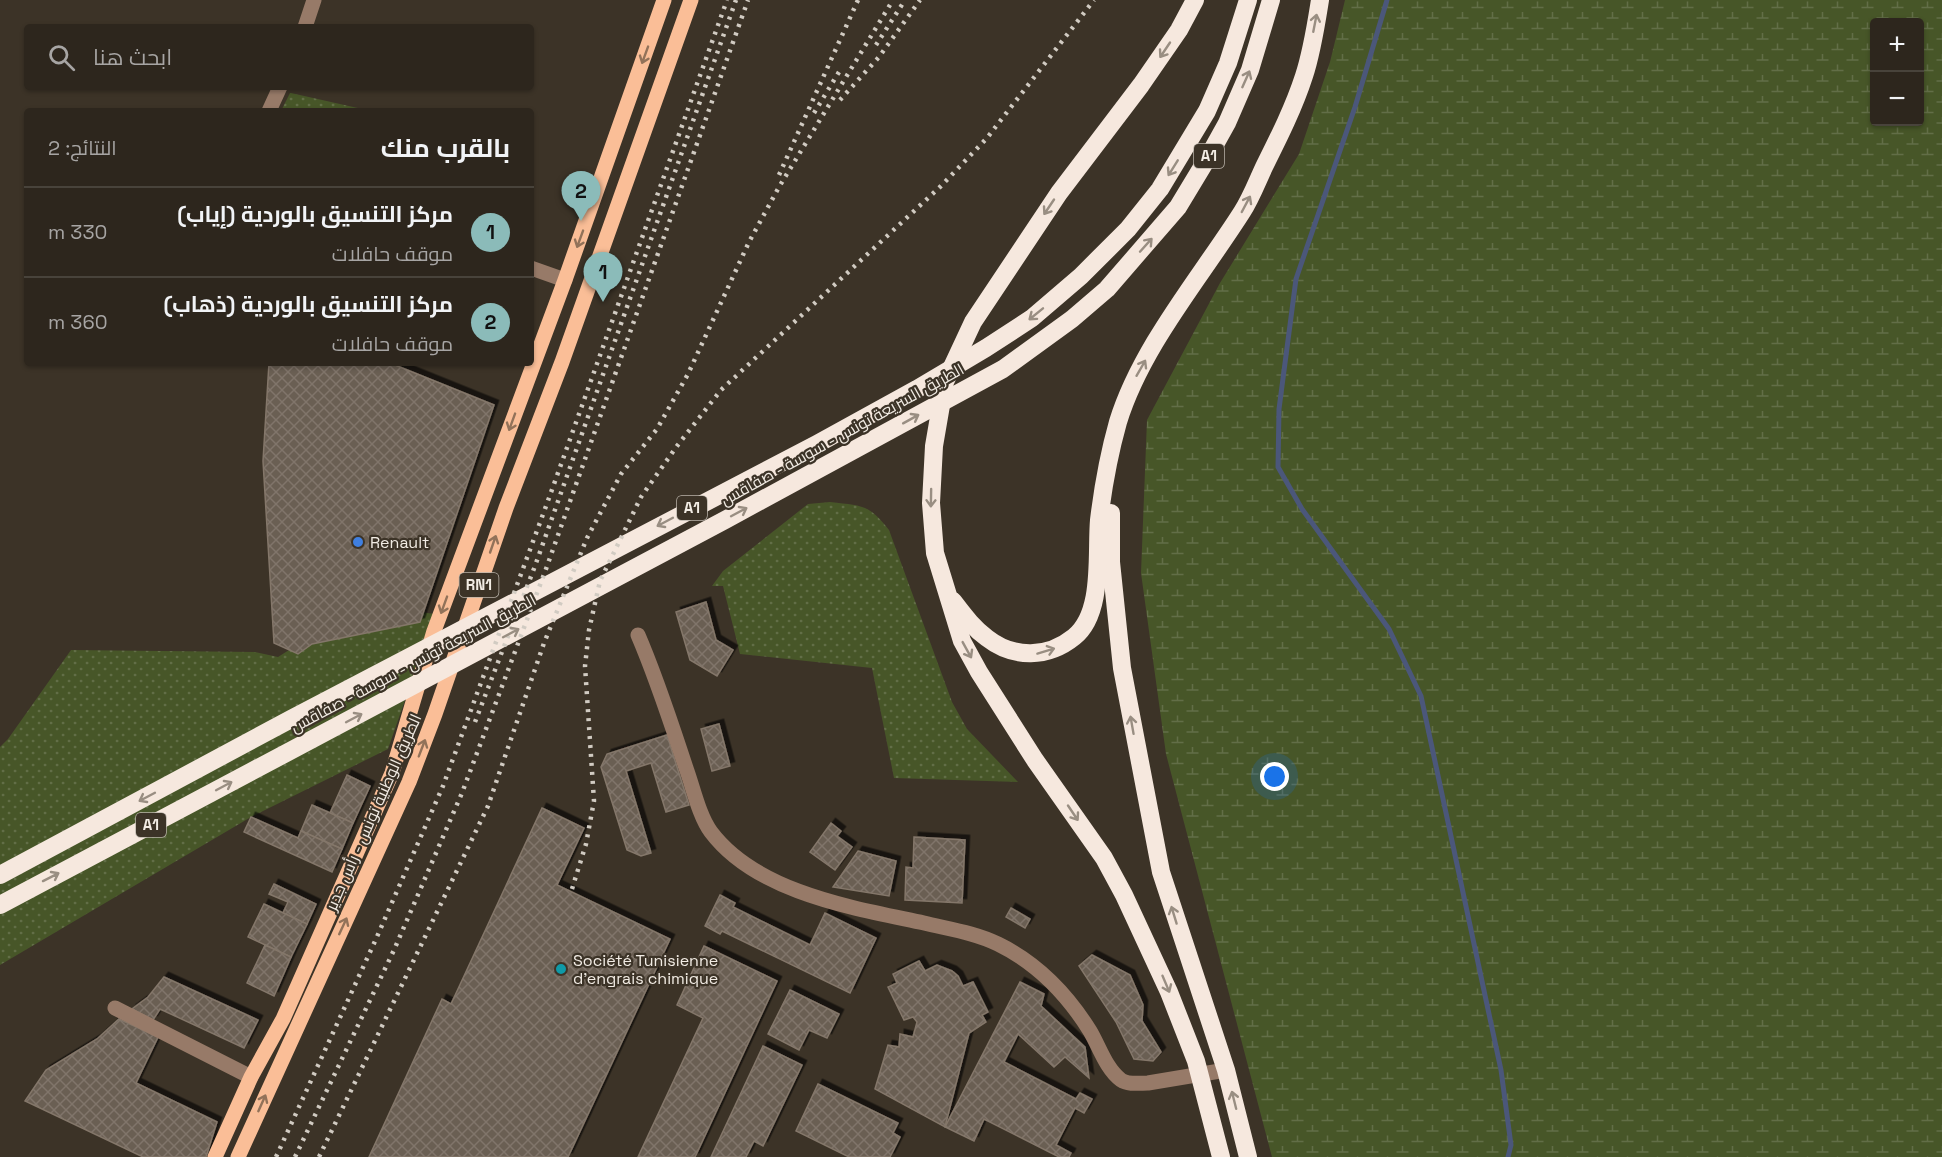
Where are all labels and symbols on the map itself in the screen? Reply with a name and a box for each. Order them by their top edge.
one-way arrow [1310,13,1321,33]
one-way arrow [1159,42,1171,58]
one-way arrow [638,45,649,64]
one-way arrow [1241,70,1252,88]
road number: A1 [1194,144,1224,168]
one-way arrow [1167,159,1180,176]
pin: 2 [562,172,600,221]
one-way arrow [1241,195,1252,213]
one-way arrow [1043,198,1055,215]
one-way arrow [573,229,584,248]
one-way arrow [1139,238,1153,253]
pin: 1 [584,252,622,302]
one-way arrow [1028,307,1044,320]
street label: الطريق السريعة تونس - سوسة - صفاقس [717,359,968,510]
one-way arrow [1135,360,1147,377]
one-way arrow [506,412,517,431]
one-way arrow [901,413,919,424]
one-way arrow [926,487,937,507]
road number: A1 [677,496,707,520]
one-way arrow [730,506,748,517]
one-way arrow [656,517,674,529]
place label: Renault [370,532,429,553]
marker: Renault [351,535,365,549]
one-way arrow [489,535,500,554]
road number: RN1 [460,573,498,597]
street label: الطريق السريعة تونس - سوسة - صفاقس [287,590,540,737]
one-way arrow [438,595,449,613]
one-way arrow [502,627,520,638]
one-way arrow [961,641,973,658]
one-way arrow [1037,645,1056,656]
street label: الطريق الوطنية تونس - رأس جدير [320,711,426,915]
one-way arrow [344,712,362,723]
one-way arrow [1126,715,1137,735]
one-way arrow [417,739,428,758]
your location [1260,762,1289,791]
one-way arrow [215,780,232,792]
one-way arrow [139,792,157,803]
one-way arrow [1067,805,1079,821]
road number: A1 [136,813,166,837]
one-way arrow [42,871,60,882]
one-way arrow [1168,906,1179,925]
one-way arrow [338,918,349,936]
place label: Société Tunisienne d'engrais chimique [573,950,718,989]
marker: Société Tunisienne d'engrais chimique [554,962,568,976]
one-way arrow [1160,975,1172,993]
one-way arrow [1227,1091,1239,1110]
one-way arrow [257,1095,268,1113]

